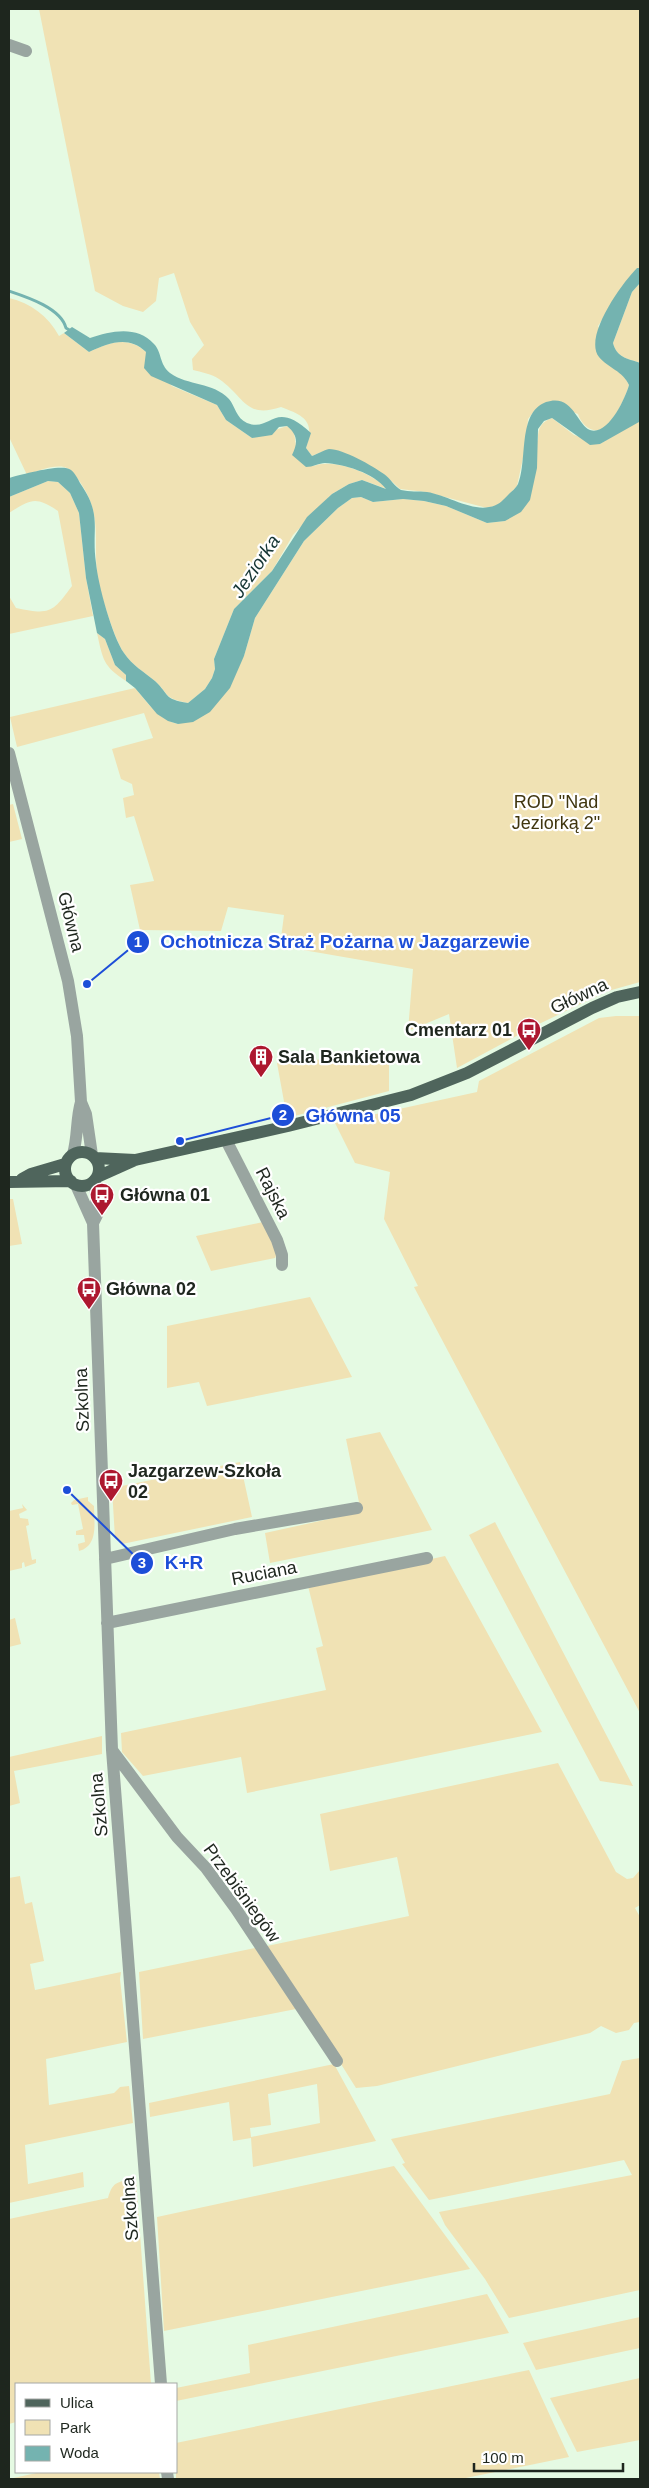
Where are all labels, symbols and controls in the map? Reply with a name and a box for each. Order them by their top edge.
water label: Jeziorka [226,531,284,602]
park label: ROD "Nad Jeziorką 2" [512,792,600,833]
street label: Główna [54,890,88,955]
callout: Ochotnicza Straż Pożarna w Jazgarzewie [125,925,540,959]
text: Ochotnicza Straż Pożarna w Jazgarzewie [160,931,530,952]
text: 1 [134,933,142,950]
street label: Główna [547,974,612,1018]
bus stop icon: Cmentarz 01 [516,1017,542,1051]
place label: Cmentarz 01 [405,1020,512,1040]
building icon: Sala Bankietowa [248,1044,274,1078]
place label: Sala Bankietowa [278,1047,421,1067]
callout: Główna 05 [270,1098,411,1132]
text: Główna 05 [305,1105,401,1126]
text: 2 [279,1106,287,1123]
street label: Rajska [252,1164,295,1223]
bus stop icon: Główna 01 [89,1182,115,1216]
place label: Główna 01 [120,1185,210,1205]
bus stop icon: Główna 02 [76,1276,102,1310]
place label: Główna 02 [106,1279,196,1299]
street label: Szkolna [71,1367,93,1432]
place label: Jazgarzew-Szkoła 02 [128,1461,282,1502]
bus stop icon: Jazgarzew-Szkoła 02 [98,1468,124,1502]
callout: K+R [129,1546,213,1580]
text: K+R [165,1552,204,1573]
text: 3 [138,1554,146,1571]
street label: Ruciana [230,1557,299,1589]
street label: Szkolna [86,1771,112,1838]
street label: Przebiśniegów [200,1840,285,1947]
street label: Szkolna [118,2175,142,2242]
legend [15,2383,178,2473]
text: Ulica [60,2394,94,2411]
text: Park [60,2419,91,2436]
scale bar [474,2440,623,2472]
text: Woda [60,2444,100,2461]
text: 100 m [482,2449,524,2466]

